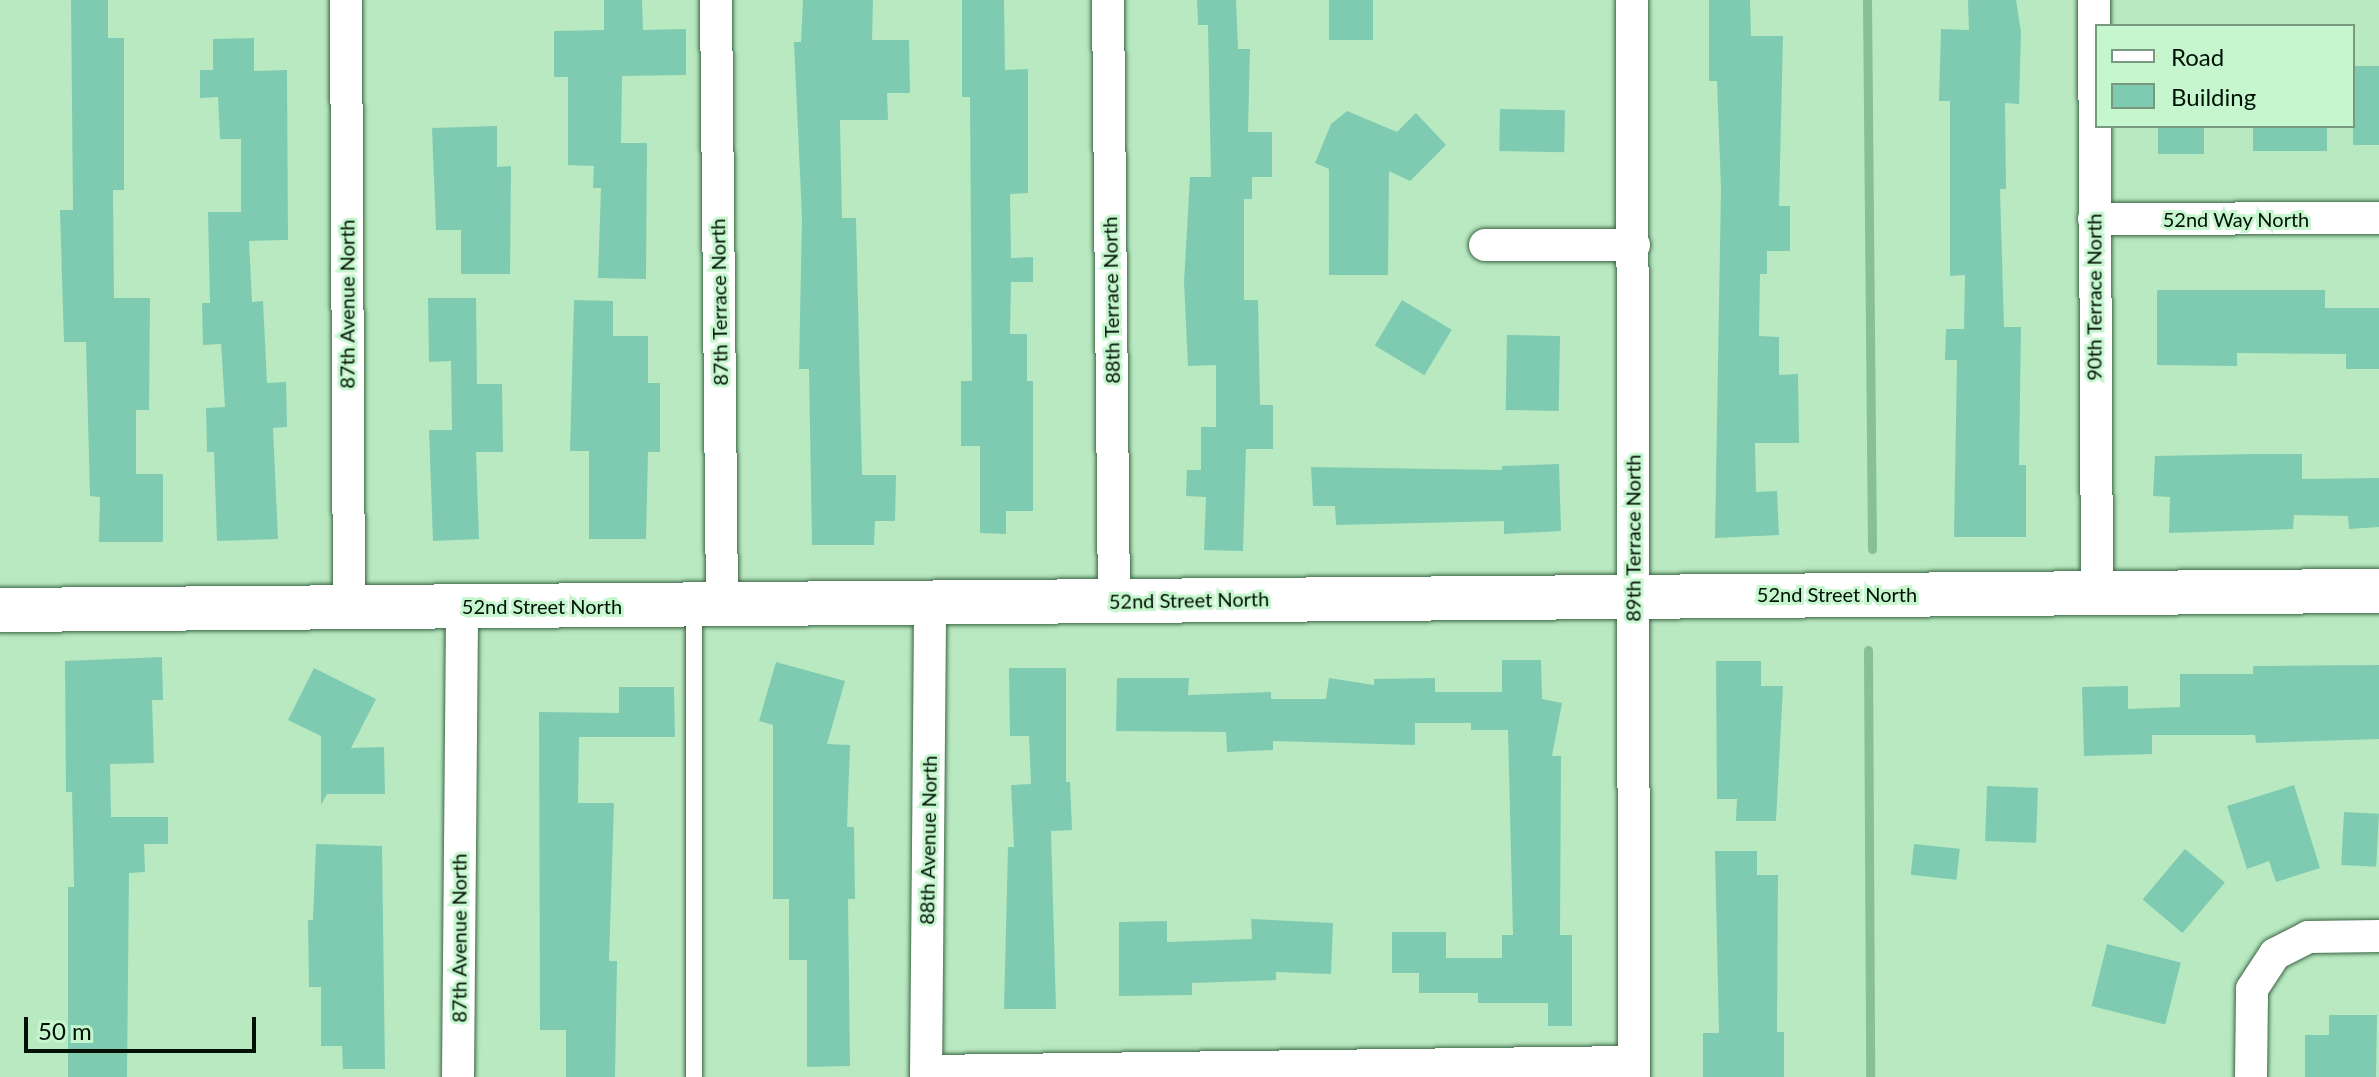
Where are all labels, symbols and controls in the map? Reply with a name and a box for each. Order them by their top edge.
legend [2095,24,2355,128]
text: Road [2171,42,2224,71]
text: Building [2171,82,2256,111]
street label: 52nd Way North [2162,207,2310,231]
street label: 90th Terrace North [2082,213,2106,381]
street label: 88th Terrace North [1098,216,1124,384]
street label: 87th Terrace North [706,218,732,386]
street label: 87th Avenue North [335,219,359,389]
street label: 89th Terrace North [1621,454,1645,622]
street label: 52nd Street North [1757,582,1917,606]
street label: 52nd Street North [1109,587,1269,613]
street label: 52nd Street North [462,594,622,618]
street label: 88th Avenue North [915,755,941,925]
street label: 87th Avenue North [447,853,471,1023]
scale bar [28,1001,260,1051]
text: 50 m [38,1016,92,1045]

